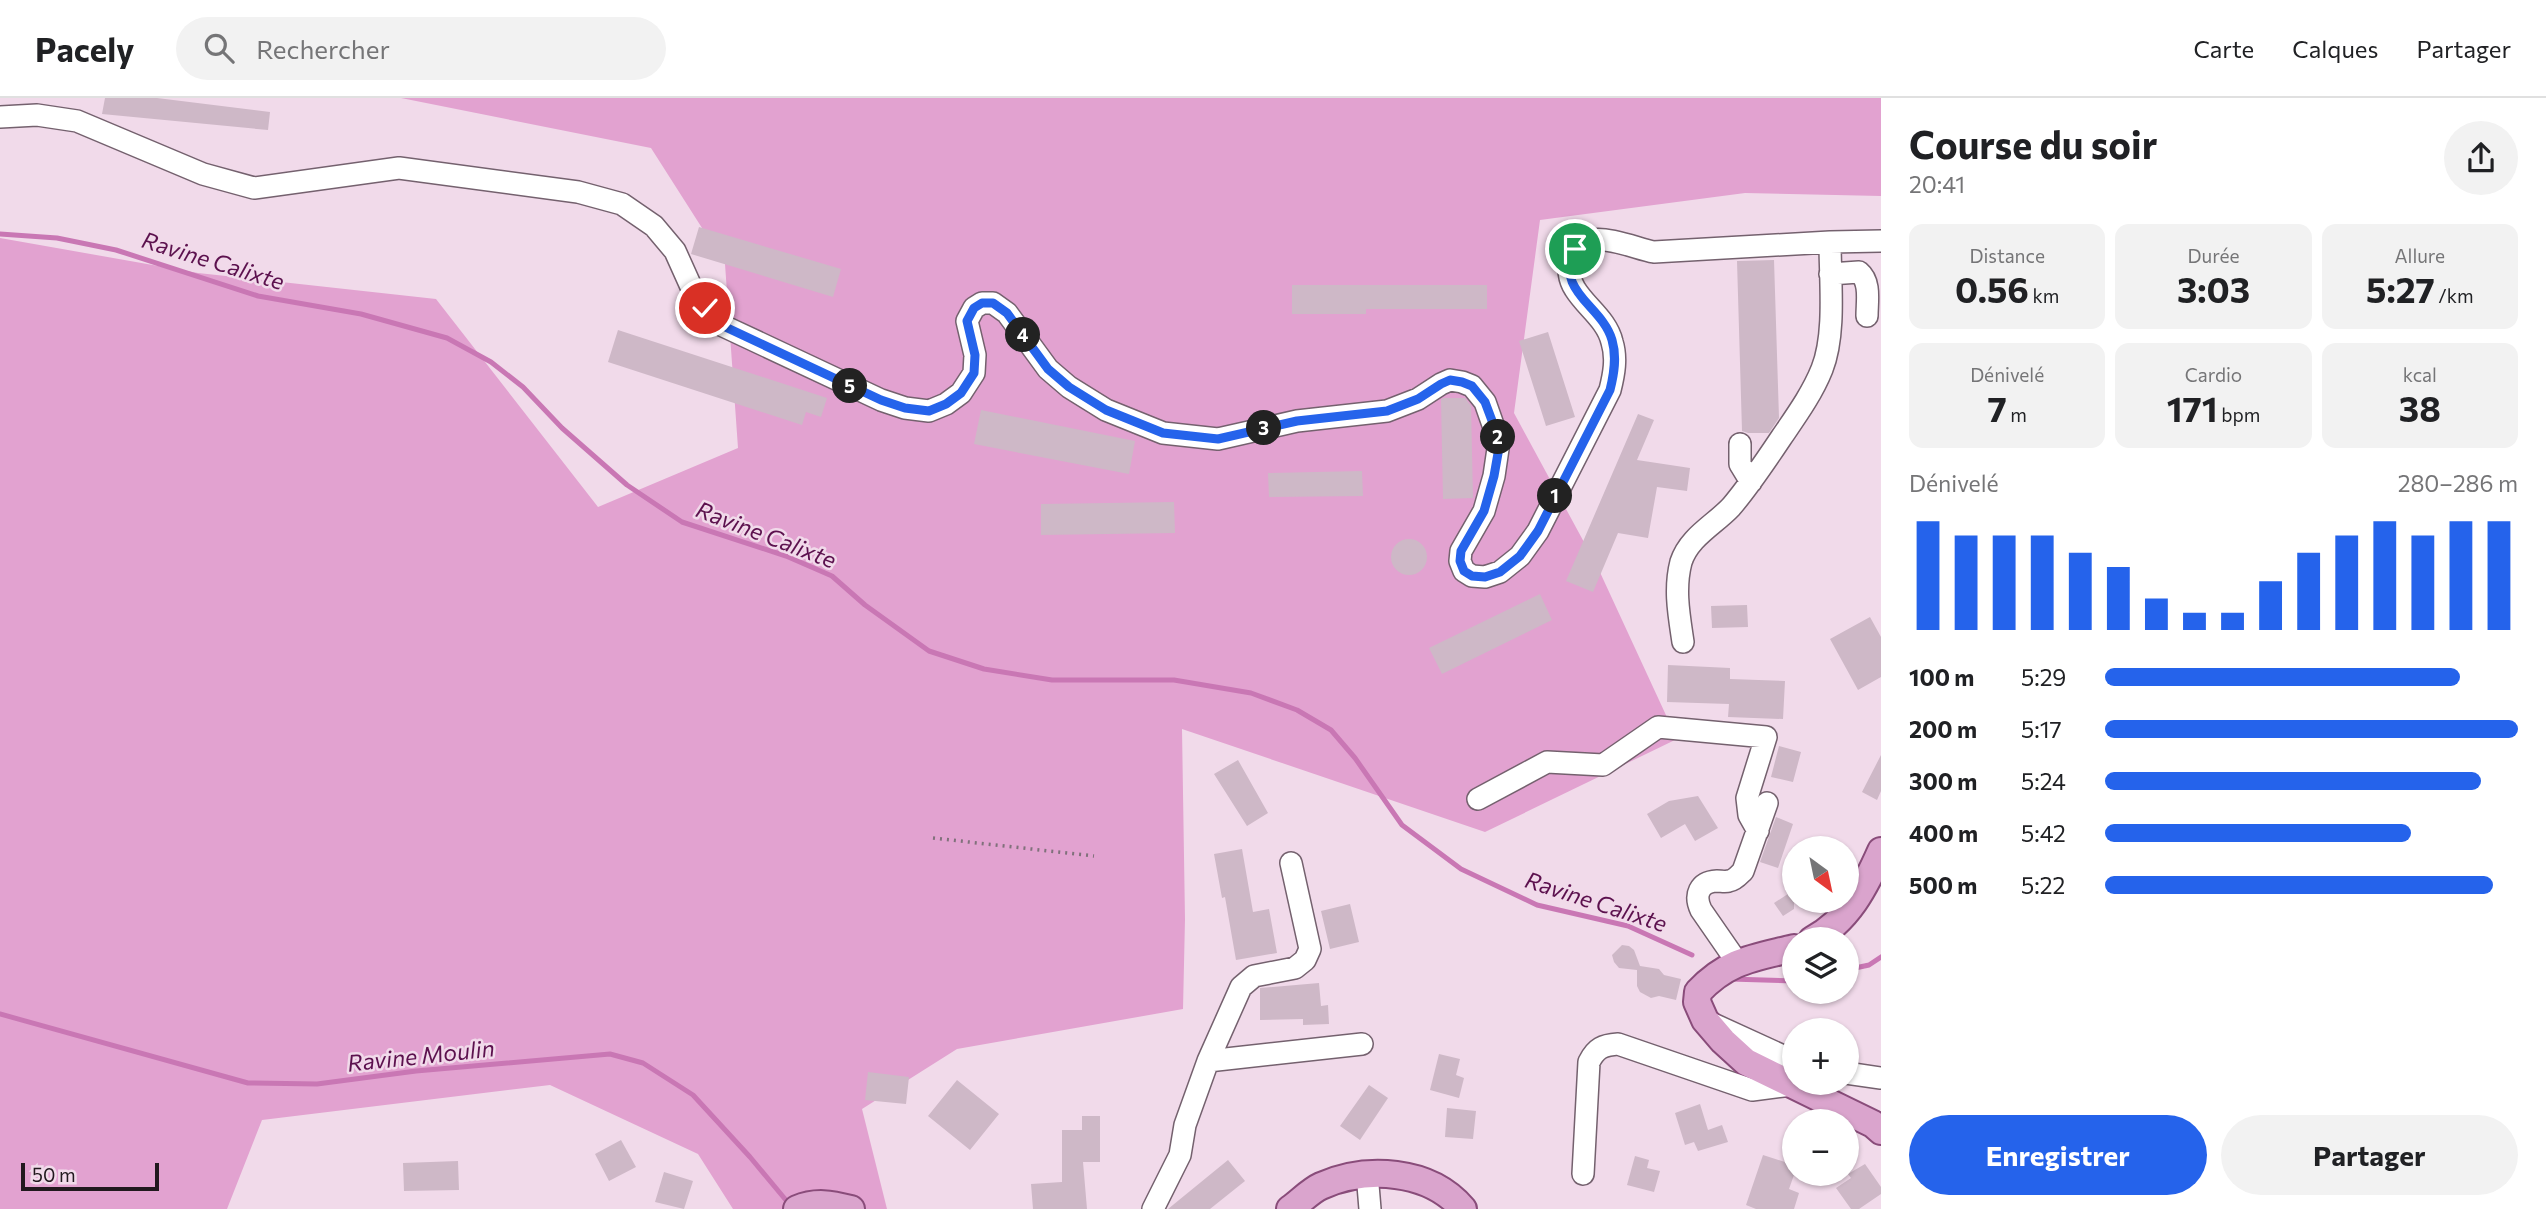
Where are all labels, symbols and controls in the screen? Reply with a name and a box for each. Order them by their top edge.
search box [176,17,666,80]
text: Pacely [35,28,134,69]
icon: search [200,29,238,67]
text: Rechercher [256,33,390,64]
text: Carte [2193,34,2254,63]
text: Calques [2292,34,2378,63]
text: Partager [2416,34,2511,63]
text: Course du soir [1909,120,2157,167]
button: share [2444,121,2518,195]
text: 20:41 [1909,170,1965,198]
pin [1545,219,1605,279]
water label: Ravine Calixte [139,225,288,295]
icon: arrive [1556,230,1594,268]
text: Distance [1969,244,2045,267]
text: Durée [2188,244,2239,267]
text: Allure [2394,244,2445,267]
text: 0.56 [1955,267,2029,310]
text: 3:03 [2177,267,2250,310]
text: 5:27 [2366,267,2435,310]
pin [675,278,735,338]
text: km [2029,284,2059,307]
text: /km [2435,284,2474,307]
icon: check [686,289,724,327]
pin: 4 [1006,317,1040,352]
text: 4 [1017,323,1028,346]
text: Dénivelé [1970,363,2044,386]
text: Cardio [2185,363,2242,386]
text: kcal [2403,363,2437,386]
pin: 5 [832,368,868,404]
text: 5 [844,374,855,397]
text: 7 [1987,386,2007,429]
text: 171 [2167,386,2218,429]
text: 38 [2399,386,2441,429]
text: m [2007,403,2027,426]
text: bpm [2218,403,2260,426]
pin: 3 [1246,410,1282,446]
text: 3 [1258,416,1269,439]
pin: 2 [1480,420,1516,454]
text: 2 [1492,425,1503,448]
text: Dénivelé [1909,469,1999,497]
text: 280–286 m [2398,469,2518,497]
pin: 1 [1538,478,1572,514]
text: 1 [1550,484,1559,507]
water label: Ravine Calixte [692,495,840,574]
text: 100 m [1909,663,1974,691]
text: 5:29 [2021,663,2066,691]
text: 200 m [1909,715,1977,743]
text: 5:17 [2021,715,2062,743]
text: 300 m [1909,767,1977,795]
text: 5:24 [2021,767,2066,795]
text: 400 m [1909,819,1978,847]
text: 5:42 [2021,819,2066,847]
north arrow [1782,836,1858,914]
map controls [1782,836,1859,1186]
water label: Ravine Calixte [1522,865,1671,937]
text: 500 m [1909,871,1977,899]
text: 5:22 [2021,871,2065,899]
button: layers [1782,927,1859,1004]
button: + [1782,1018,1859,1095]
water label: Ravine Moulin [346,1033,496,1077]
button: − [1782,1109,1859,1186]
button: Enregistrer [1909,1115,2207,1195]
button: Partager [2221,1115,2518,1195]
scale bar [21,1160,159,1192]
text: 50 m [32,1163,76,1186]

